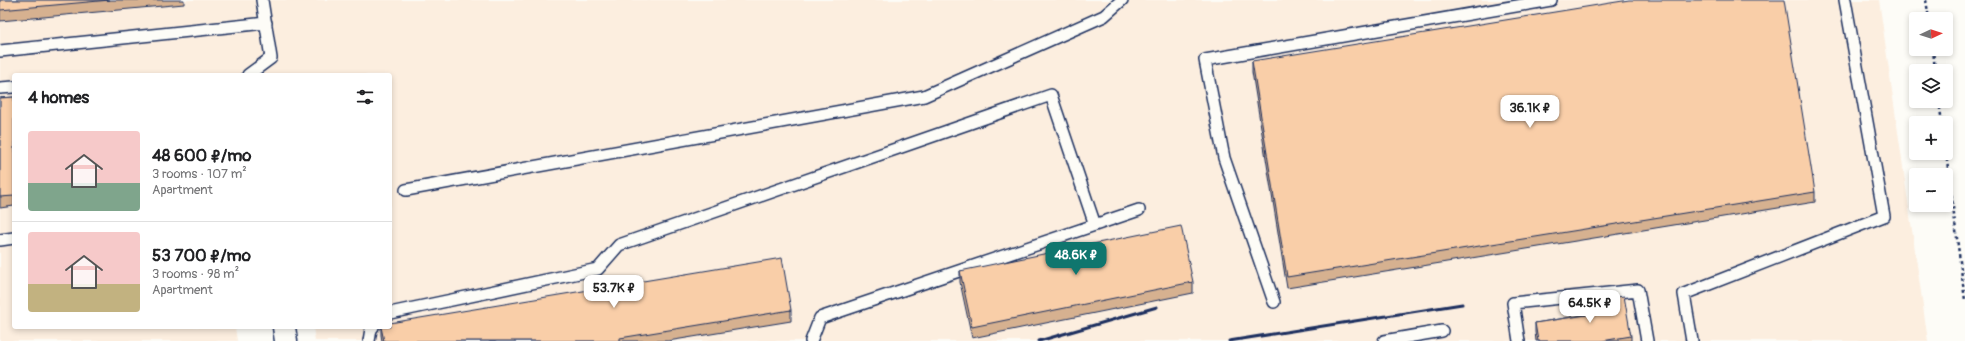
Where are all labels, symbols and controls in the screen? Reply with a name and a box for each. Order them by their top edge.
north arrow [1909,12,1953,56]
map controls [1909,12,1953,212]
button: layers [1909,64,1953,108]
icon: filters [354,86,376,108]
text: 4 homes [28,87,89,108]
pin: 36.1K ₽ [1493,95,1567,129]
text: 36.1K ₽ [1509,100,1551,116]
button: + [1909,116,1953,160]
text: 48 600 ₽/mo [152,145,251,166]
icon: home [60,147,108,195]
text: 3 rooms · 107 m² [152,166,247,182]
button: − [1909,168,1953,212]
text: Apartment [152,182,213,198]
pin: 48.6K ₽ [1039,242,1113,276]
text: 53 700 ₽/mo [152,245,251,266]
text: 48.6K ₽ [1055,247,1097,263]
icon: home [60,248,108,296]
text: 3 rooms · 98 m² [152,266,239,282]
pin: 53.7K ₽ [577,275,651,309]
text: 53.7K ₽ [593,280,635,296]
text: Apartment [152,282,213,298]
pin: 64.5K ₽ [1553,290,1627,324]
text: 64.5K ₽ [1568,295,1612,311]

